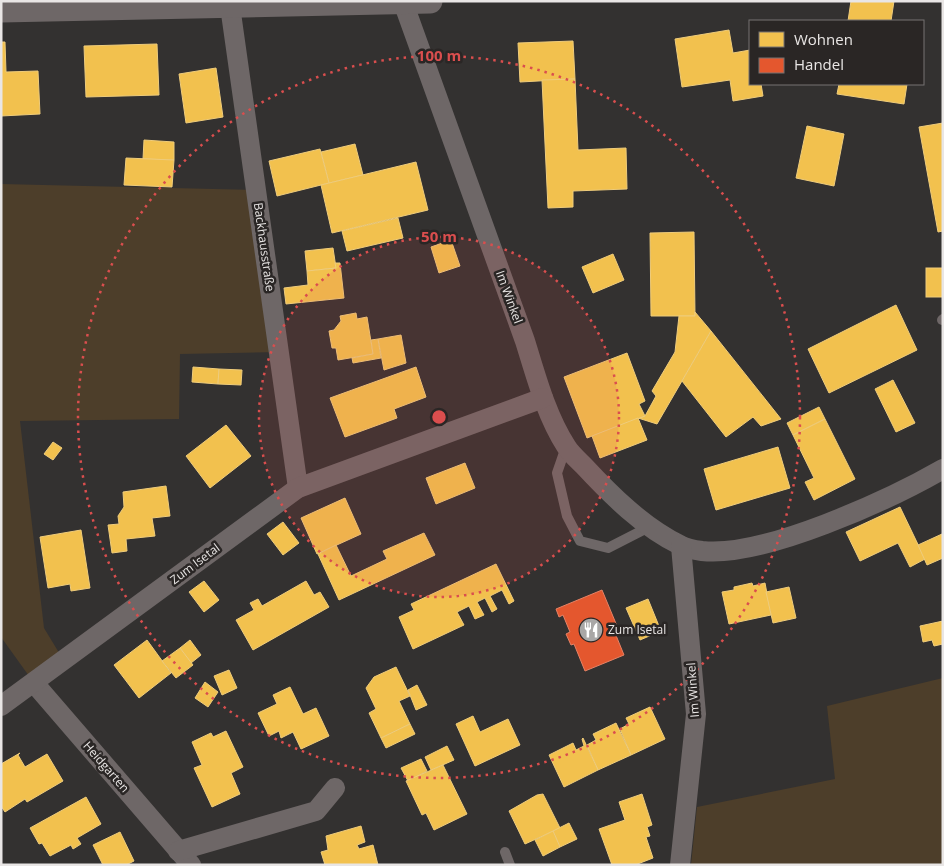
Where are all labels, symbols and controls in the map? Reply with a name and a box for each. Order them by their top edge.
legend [749,20,924,85]
text: Wohnen [794,29,853,49]
text: 100 m [417,45,461,65]
text: Handel [794,54,844,74]
street label: Backhausstraße [250,202,279,293]
text: 50 m [421,226,457,246]
street label: Im Winkel [492,268,527,326]
centre of rings [430,408,448,426]
street label: Zum Isetal [166,539,223,588]
restaurant icon: Zum Isetal [578,617,604,643]
place label: Zum Isetal [608,621,666,638]
street label: Im Winkel [682,662,703,718]
street label: Heidgarten [79,738,133,796]

